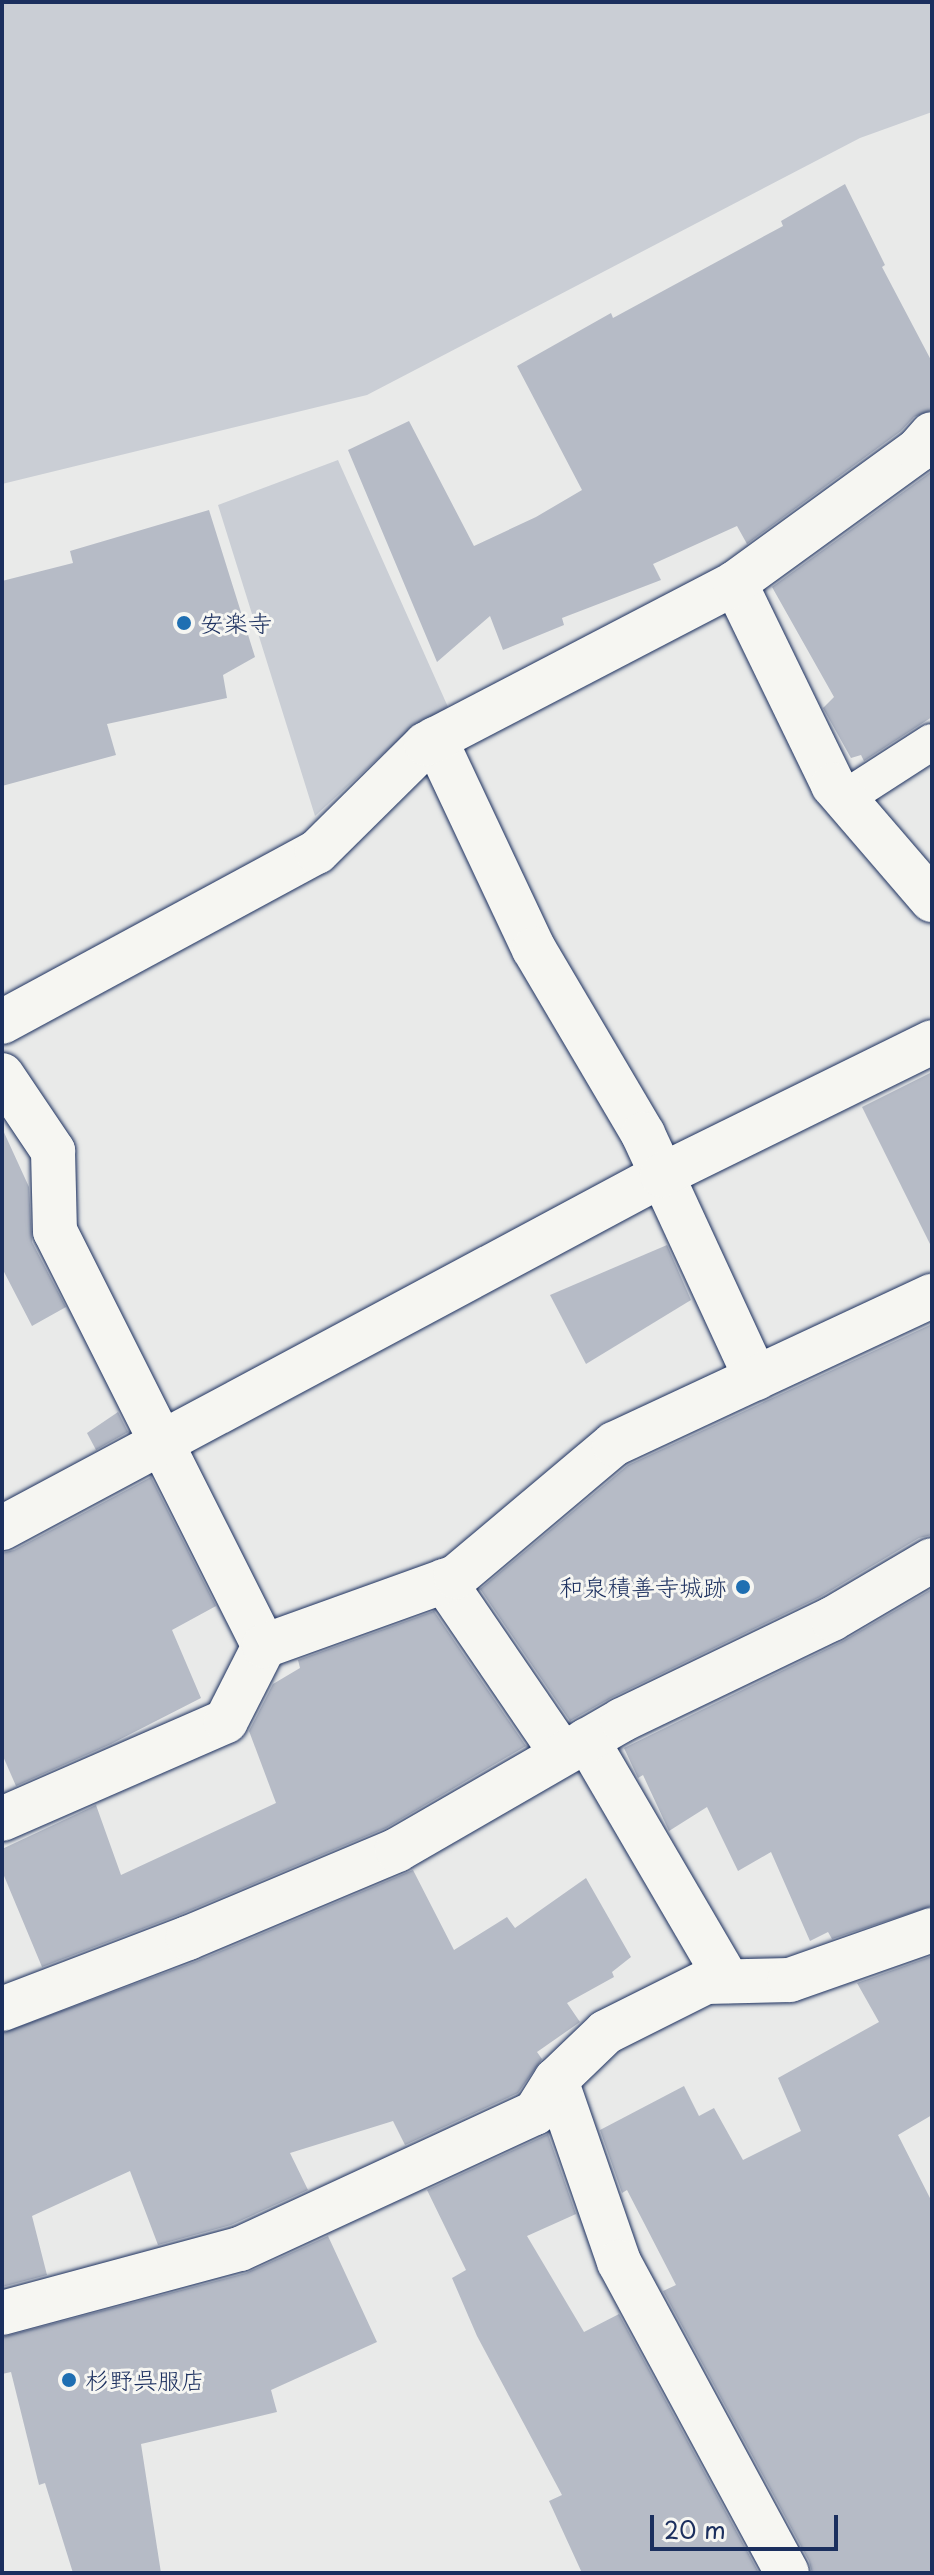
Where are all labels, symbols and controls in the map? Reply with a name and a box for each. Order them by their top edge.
place label: 安楽寺 [200,609,272,637]
marker: 安楽寺 [175,614,193,632]
place label: 和泉積善寺城跡 [559,1573,727,1601]
marker: 和泉積善寺城跡 [734,1578,752,1596]
place label: 杉野呉服店 [85,2366,205,2394]
marker: 杉野呉服店 [60,2371,78,2389]
scale bar [654,2499,842,2549]
text: 20 m [664,2511,726,2547]

